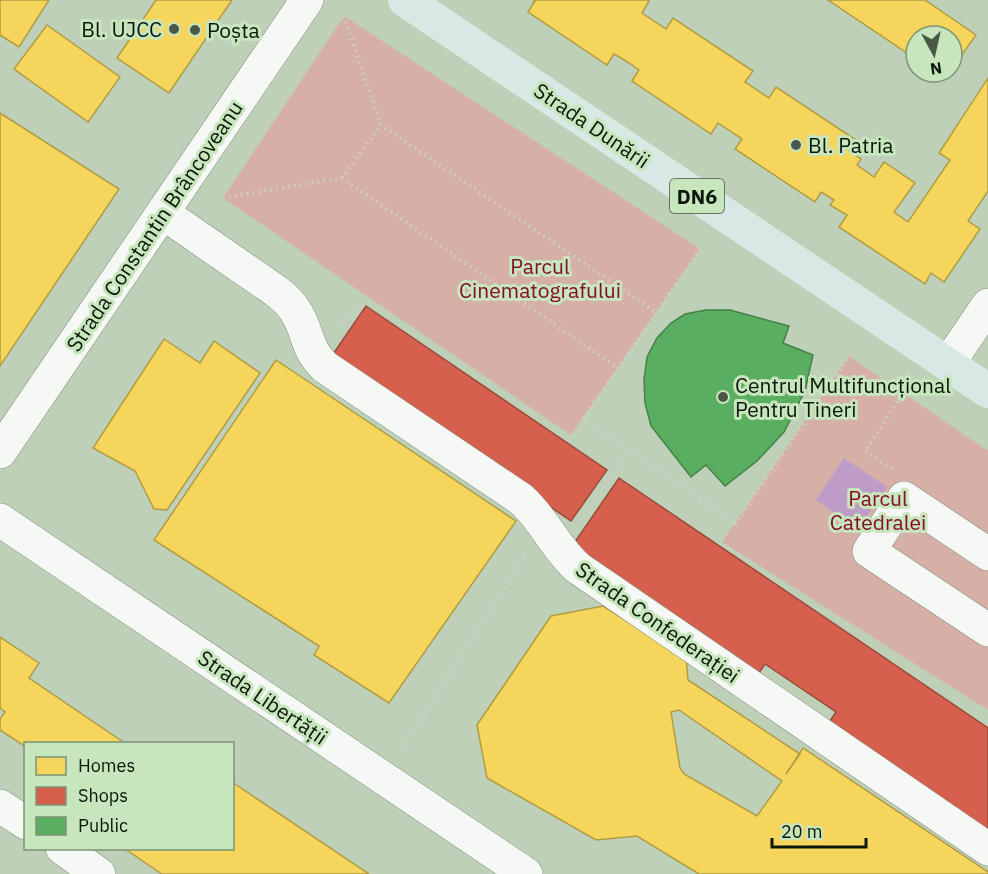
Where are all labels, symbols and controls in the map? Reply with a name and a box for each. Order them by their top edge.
place label: Bl. UJCC [81,15,162,43]
place label: Poșta [207,16,260,44]
marker: Bl. UJCC [167,22,181,36]
marker: Poșta [188,23,202,37]
north arrow [904,24,964,84]
text: N [929,58,943,80]
street label: Strada Dunării [529,76,655,174]
street label: Strada Constantin Brâncoveanu [59,95,249,357]
place label: Bl. Patria [808,131,894,159]
marker: Bl. Patria [789,138,803,152]
road number: DN6 [670,179,724,213]
park label: Parcul Cinematografului [459,252,621,304]
place label: Centrul Multifuncțional Pentru Tineri [735,371,951,423]
marker: Centrul Multifuncțional Pentru Tineri [716,390,730,404]
park label: Parcul Catedralei [830,484,926,536]
street label: Strada Confederației [571,555,745,689]
street label: Strada Libertății [193,643,333,751]
legend [24,742,234,850]
text: Homes [78,754,135,777]
text: Shops [78,784,128,807]
scale bar [772,811,866,849]
text: Public [78,814,128,837]
text: 20 m [781,820,823,843]

